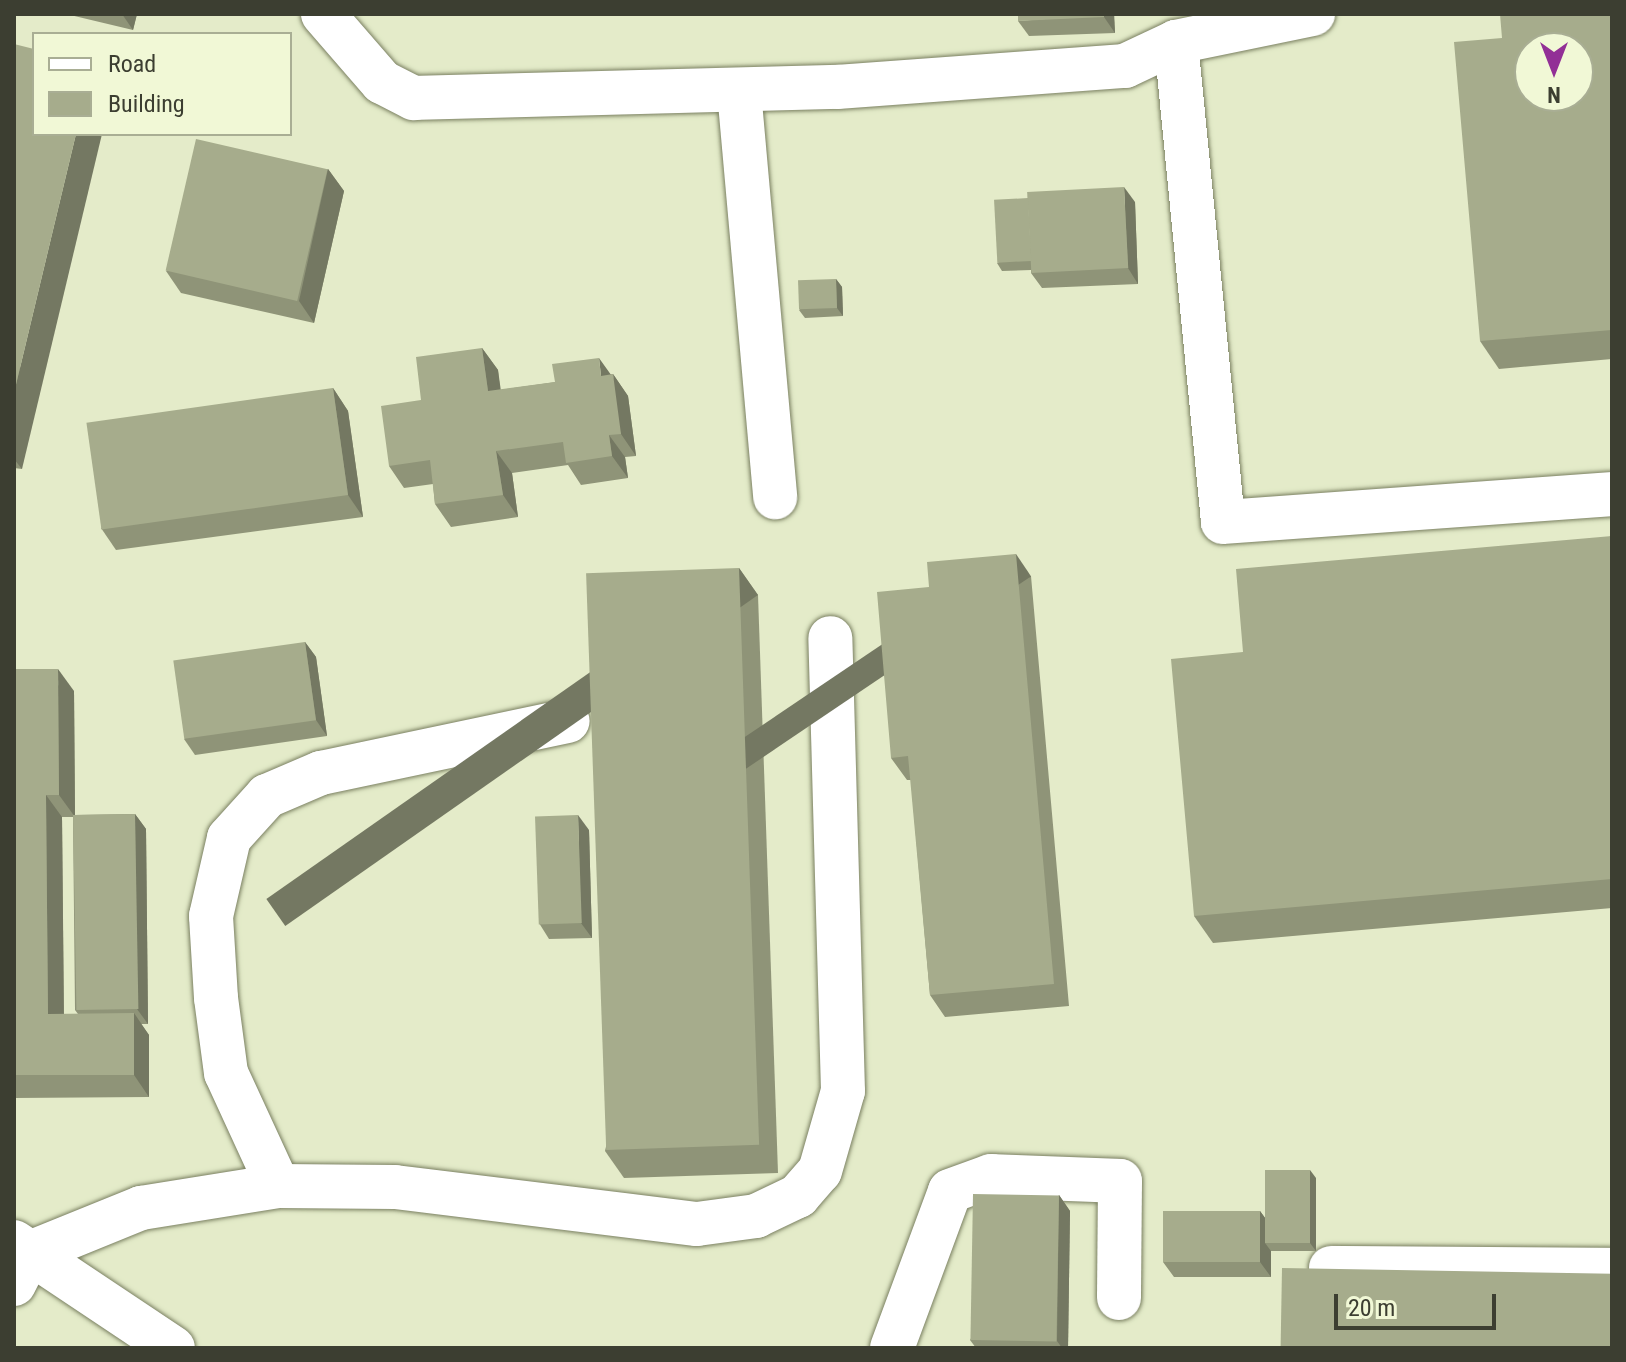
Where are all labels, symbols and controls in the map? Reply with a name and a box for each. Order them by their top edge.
legend [32,32,292,136]
north arrow [1514,32,1594,112]
text: Road [108,50,156,78]
text: N [1547,82,1561,107]
text: Building [108,90,185,118]
scale bar [1338,1278,1500,1328]
text: 20 m [1348,1294,1395,1322]

